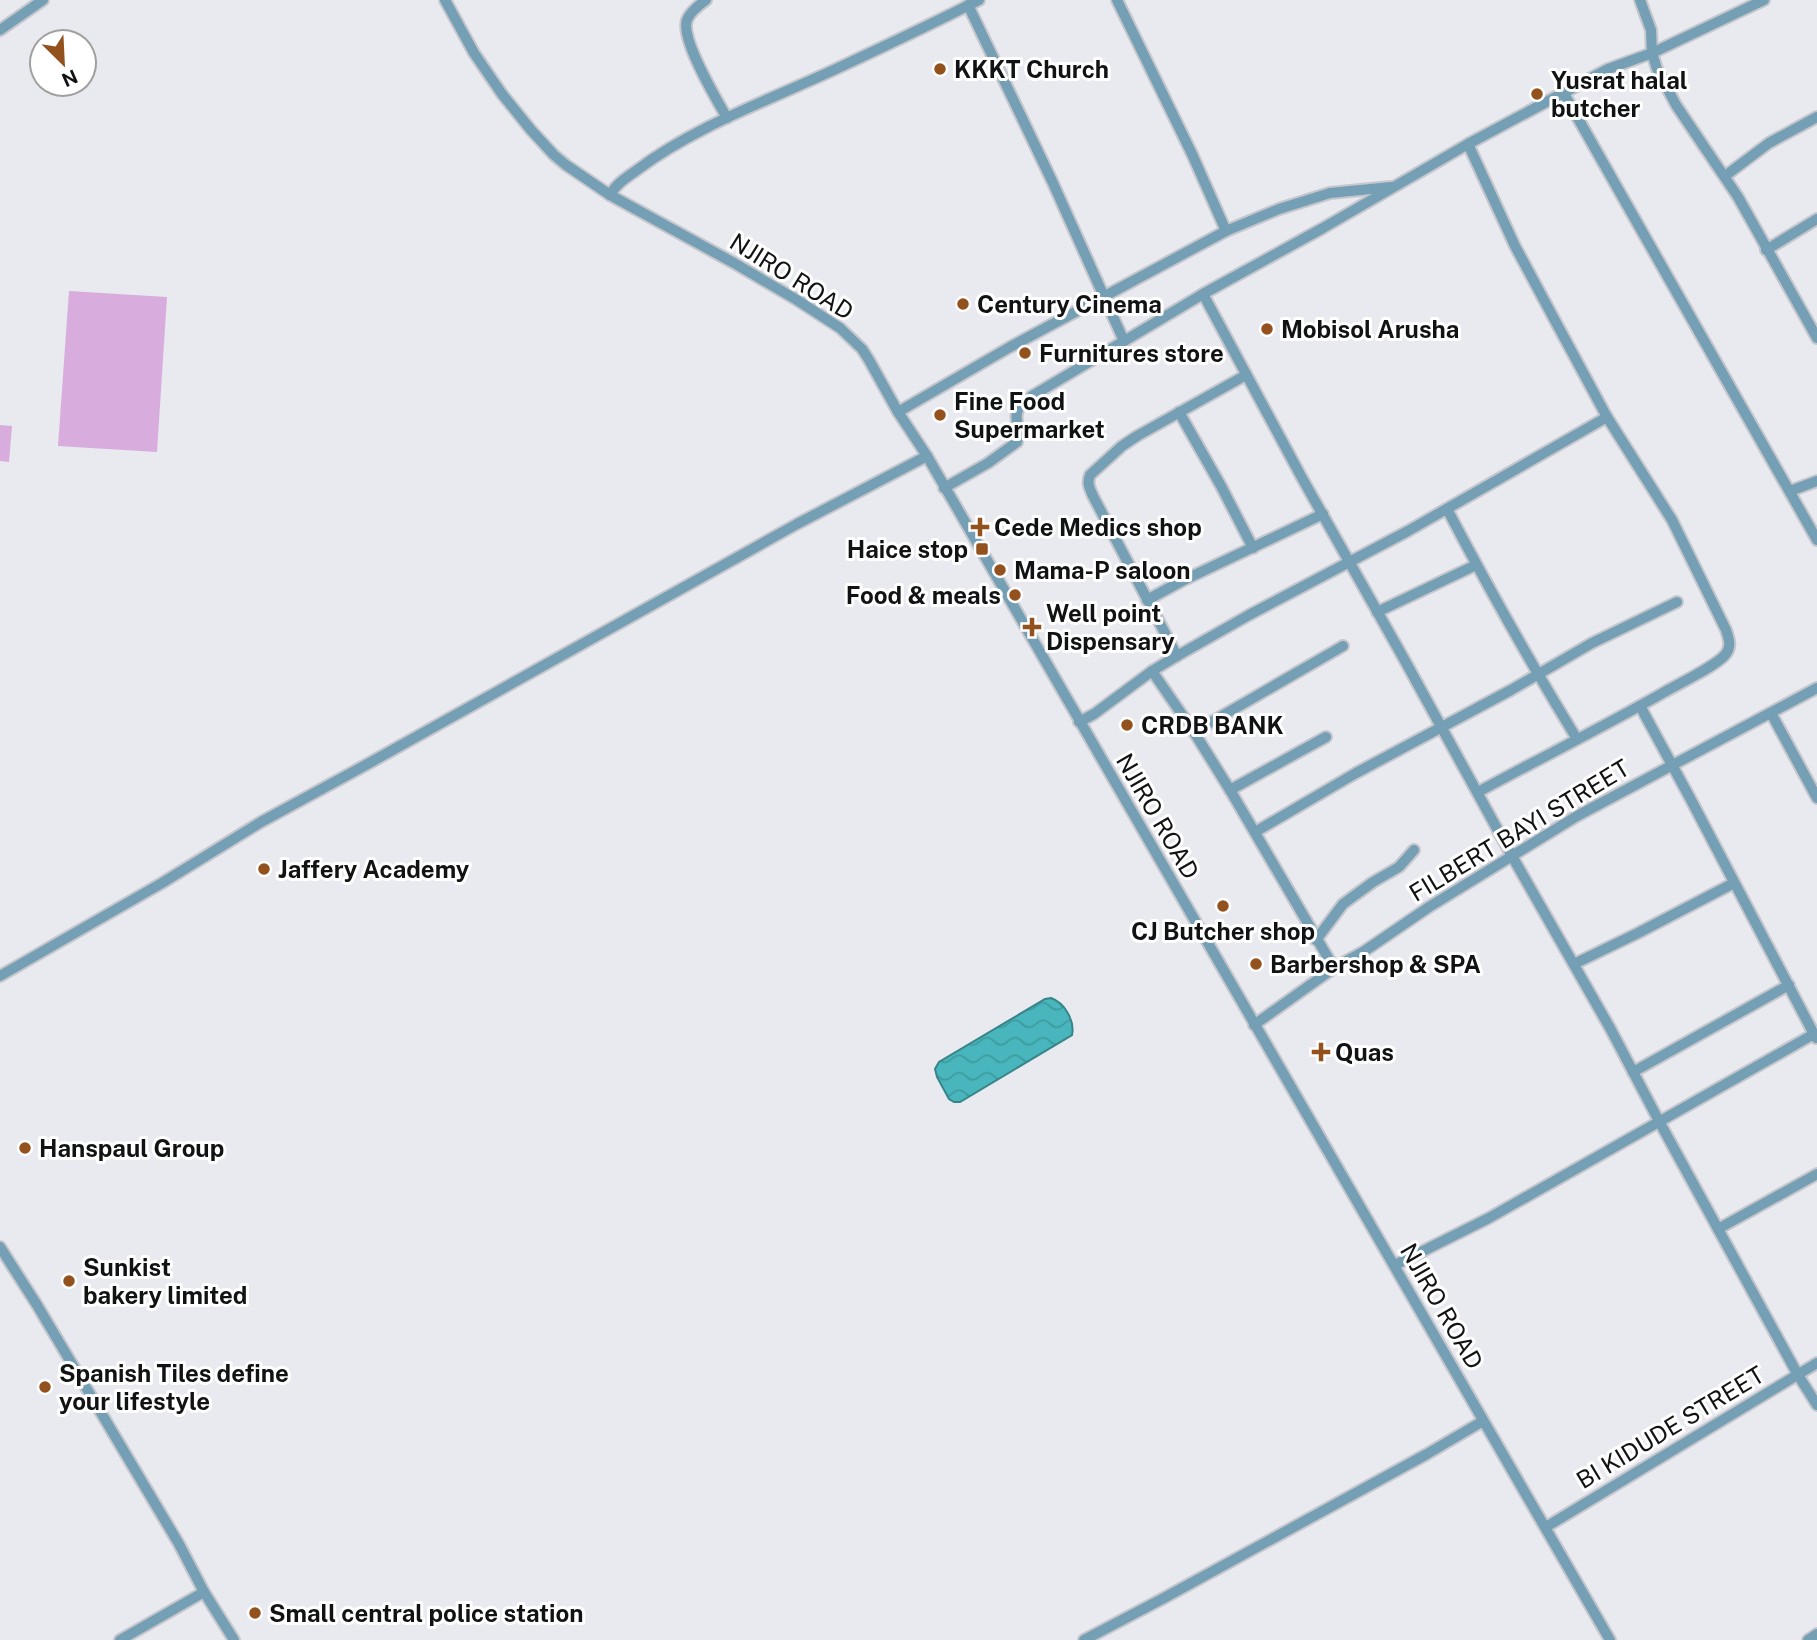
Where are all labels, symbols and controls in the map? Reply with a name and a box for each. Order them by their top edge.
north arrow [28,28,98,98]
place label: KKKT Church [954,55,1109,83]
marker: KKKT Church [932,61,948,77]
text: N [59,65,81,92]
place label: Yusrat halal butcher [1551,66,1688,122]
marker: Yusrat halal butcher [1529,86,1545,102]
street label: NJIRO ROAD [725,227,859,325]
place label: Century Cinema [977,290,1162,318]
marker: Century Cinema [955,296,971,312]
place label: Mobisol Arusha [1281,315,1459,343]
marker: Mobisol Arusha [1259,321,1275,337]
place label: Furnitures store [1039,339,1224,367]
marker: Furnitures store [1017,345,1033,361]
place label: Fine Food Supermarket [954,387,1105,443]
marker: Fine Food Supermarket [932,407,948,423]
place label: Cede Medics shop [994,513,1202,541]
marker: Cede Medics shop [972,519,988,535]
place label: Haice stop [847,535,968,563]
marker: Haice stop [974,541,990,557]
place label: Mama-P saloon [1014,556,1190,584]
marker: Mama-P saloon [992,562,1008,578]
place label: Food & meals [846,581,1001,609]
marker: Food & meals [1007,587,1023,603]
place label: Well point Dispensary [1046,599,1175,655]
marker: Well point Dispensary [1024,619,1040,635]
place label: CRDB BANK [1141,711,1284,739]
marker: CRDB BANK [1119,717,1135,733]
street label: NJIRO ROAD [1111,748,1205,884]
street label: FILBERT BAYI STREET [1404,753,1634,907]
place label: Jaffery Academy [278,855,470,883]
marker: Jaffery Academy [256,861,272,877]
marker: CJ Butcher shop [1215,898,1231,914]
place label: CJ Butcher shop [1131,917,1315,945]
place label: Barbershop & SPA [1270,950,1481,978]
marker: Barbershop & SPA [1248,956,1264,972]
place label: Quas [1335,1038,1394,1066]
marker: Quas [1313,1044,1329,1060]
place label: Hanspaul Group [39,1134,224,1162]
marker: Hanspaul Group [17,1140,33,1156]
street label: NJIRO ROAD [1395,1238,1489,1374]
place label: Sunkist bakery limited [83,1253,247,1309]
marker: Sunkist bakery limited [61,1273,77,1289]
place label: Spanish Tiles define your lifestyle [59,1359,289,1415]
street label: BI KIDUDE STREET [1571,1360,1769,1494]
marker: Spanish Tiles define your lifestyle [37,1379,53,1395]
place label: Small central police station [269,1599,584,1627]
marker: Small central police station [247,1605,263,1621]

